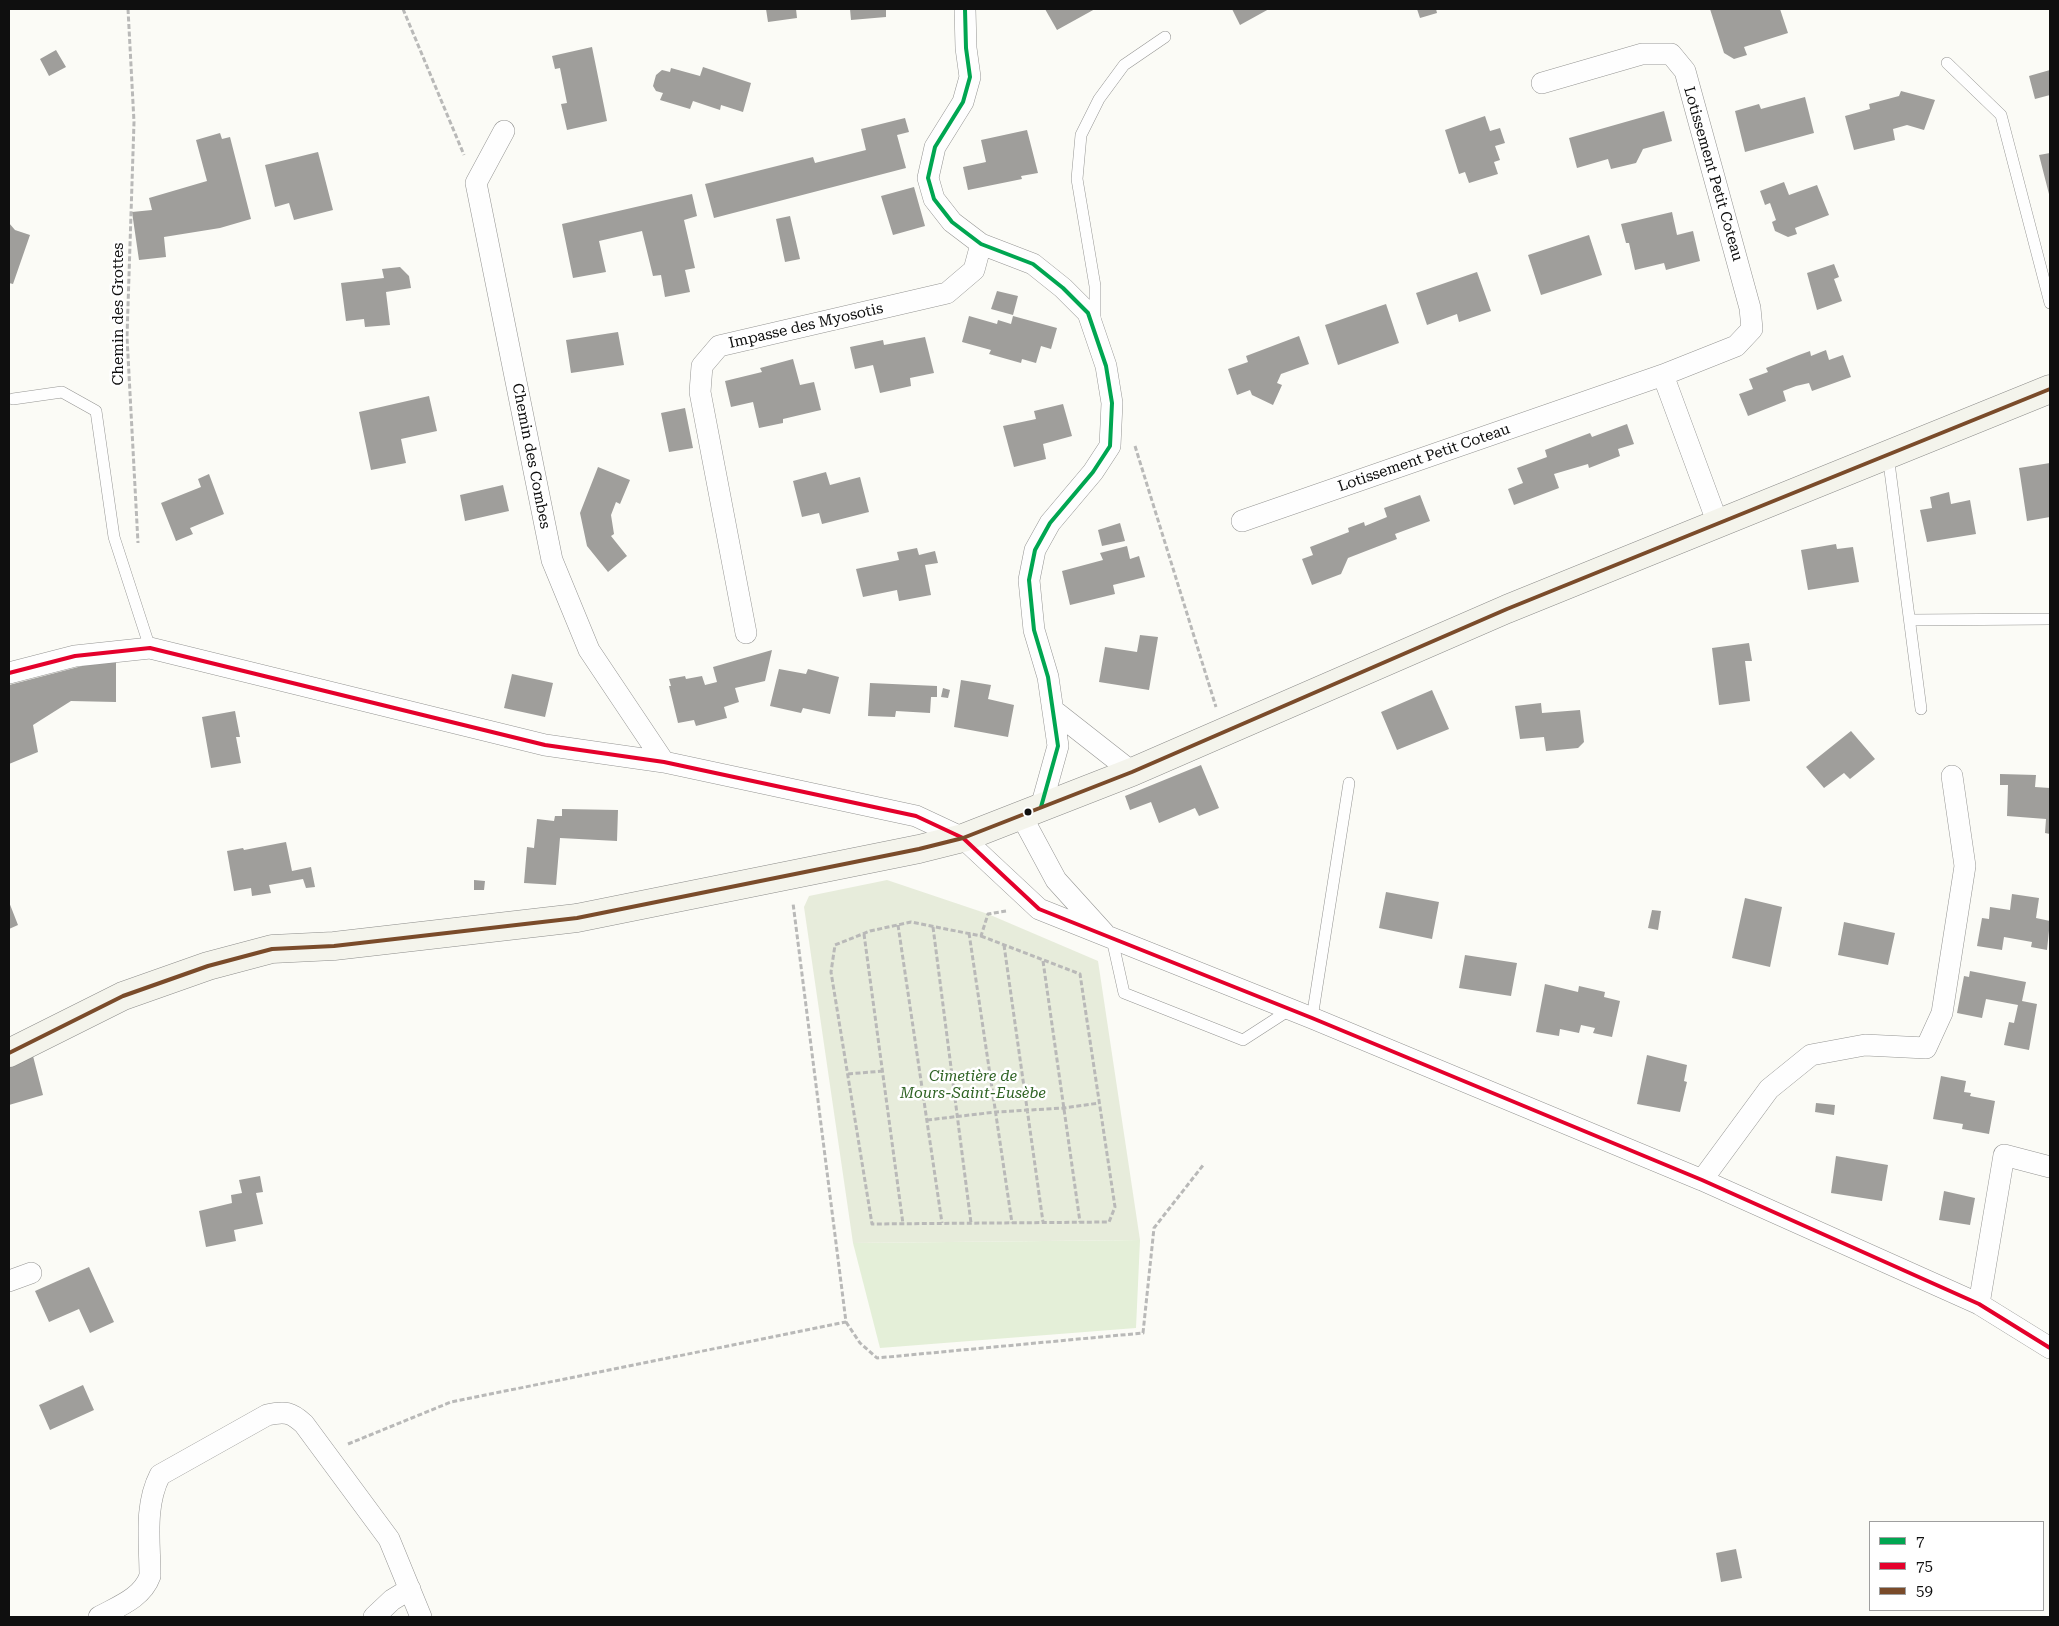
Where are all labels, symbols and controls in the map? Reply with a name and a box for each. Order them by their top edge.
street label: Lotissement Petit Coteau [1679,85,1747,263]
street label: Chemin des Grottes [110,243,128,385]
street label: Impasse des Myosotis [727,299,885,353]
street label: Chemin des Combes [508,382,554,530]
street label: Lotissement Petit Coteau [1336,420,1512,496]
unlabelled marker [1023,807,1033,817]
park label: Cimetière de Mours-Saint-Eusèbe [900,1068,1046,1103]
legend [1869,1521,2044,1611]
text: 7 [1916,1532,1924,1550]
text: 75 [1916,1557,1933,1575]
text: 59 [1916,1582,1933,1600]

